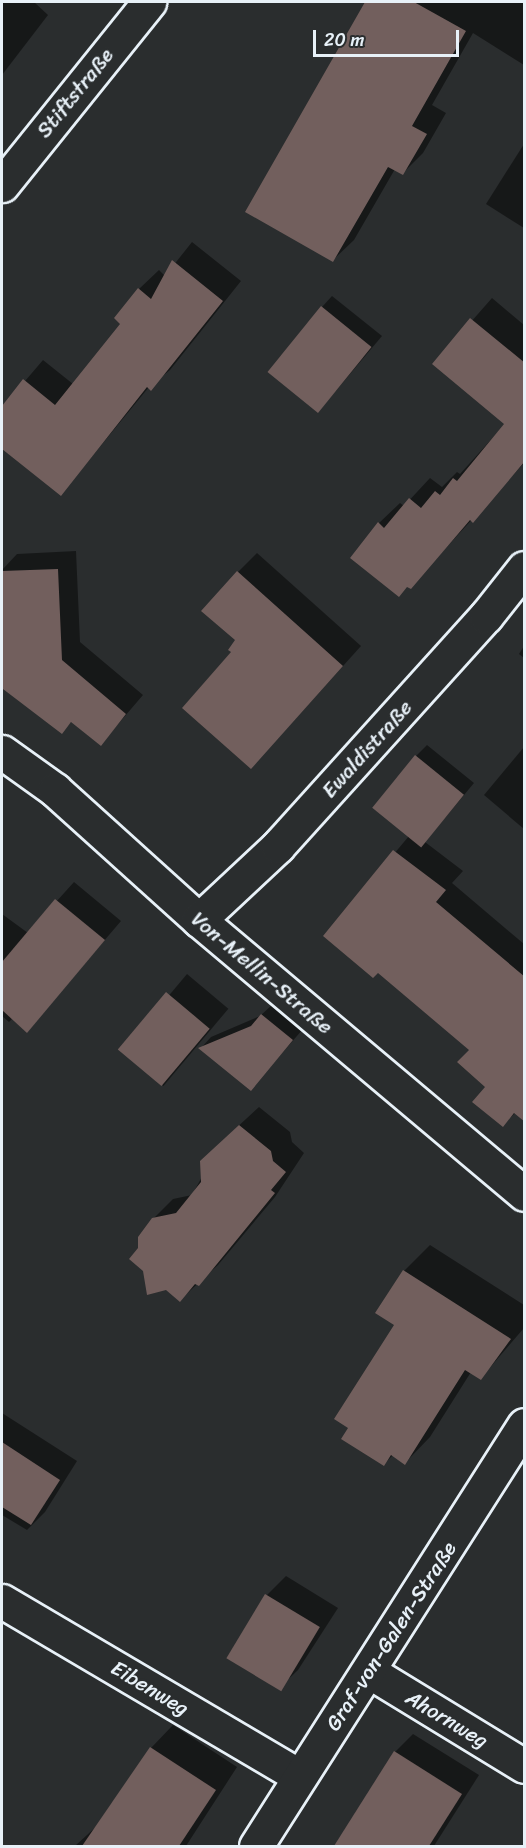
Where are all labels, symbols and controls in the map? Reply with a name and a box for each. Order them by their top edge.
scale bar [316,18,462,56]
text: 20 m [324,24,364,56]
street label: Stiftstraße [31,43,119,143]
street label: Ewaldistraße [317,695,417,803]
street label: Von-Mellin-Straße [186,907,338,1039]
street label: Graf-von-Galen-Straße [320,1537,462,1735]
street label: Eibenweg [107,1655,193,1721]
street label: Ahornweg [401,1685,493,1753]

